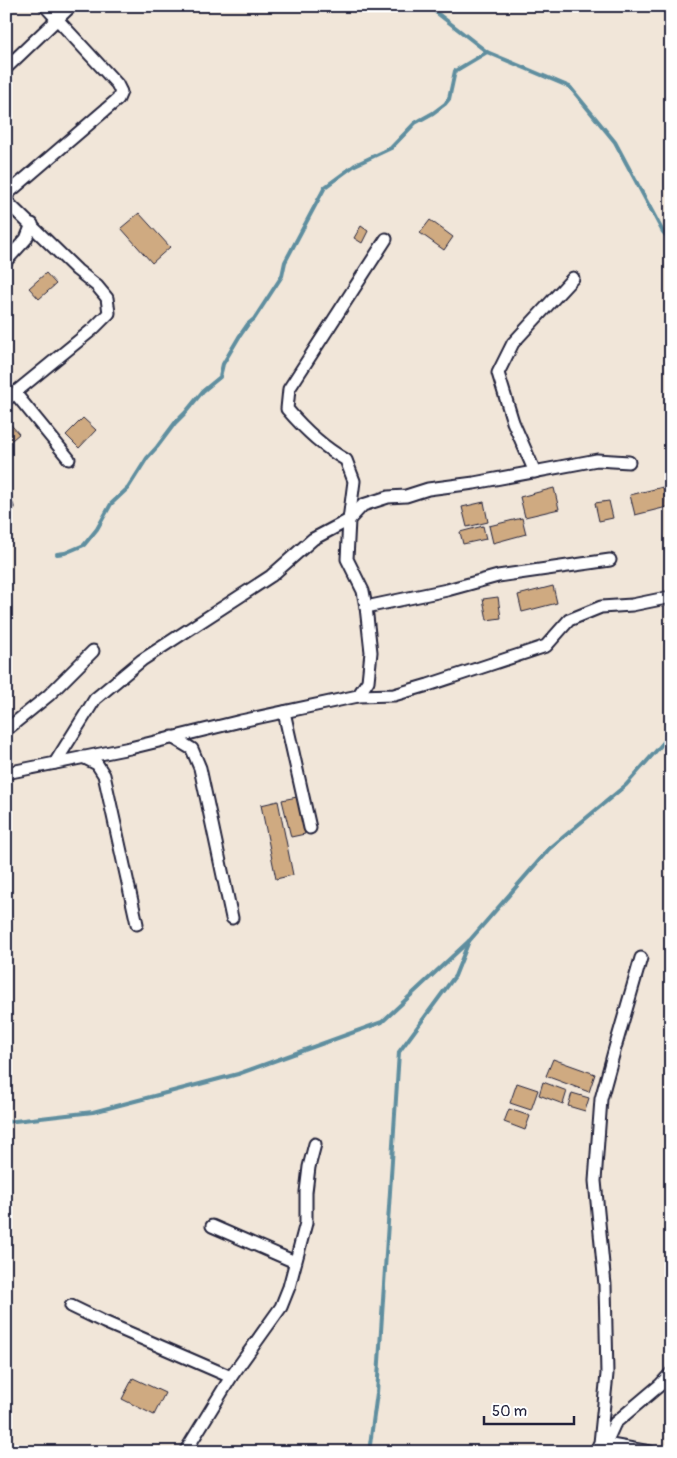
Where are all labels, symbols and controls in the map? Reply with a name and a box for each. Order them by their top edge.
scale bar [484,1393,574,1425]
text: 50 m [492,1402,527,1421]

